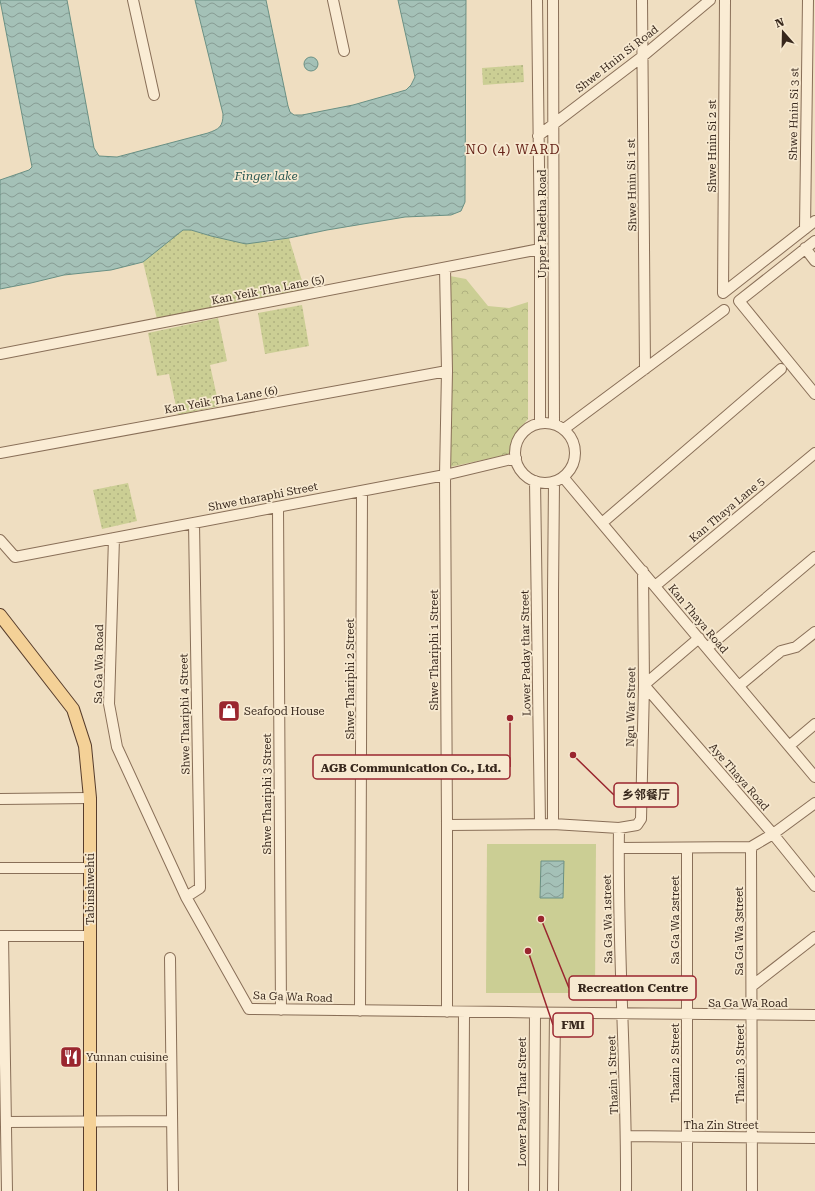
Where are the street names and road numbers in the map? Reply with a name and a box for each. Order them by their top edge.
street label: Shwe Hnin Si Road [573,23,661,95]
street label: Shwe Hnin Si 3 st [787,68,801,160]
street label: Shwe Hnin Si 2 st [706,100,719,192]
street label: Shwe Hnin Si 1 st [625,139,639,231]
street label: Upper Padetha Road [536,169,549,279]
street label: Kan Yeik Tha Lane (5) [210,273,326,307]
street label: Kan Yeik Tha Lane (6) [163,384,279,416]
street label: Kan Thaya Lane 5 [687,475,767,545]
street label: Shwe tharaphi Street [207,480,319,514]
street label: Kan Thaya Road [665,582,731,656]
street label: Shwe Thariphi 1 Street [428,589,441,711]
street label: Lower Paday thar Street [518,590,534,716]
street label: Shwe Thariphi 2 Street [344,618,357,740]
street label: Sa Ga Wa Road [92,624,106,704]
street label: Shwe Thariphi 4 Street [177,653,193,775]
street label: Ngu War Street [624,667,638,747]
street label: Shwe Thariphi 3 Street [261,733,274,855]
street label: Aye Thaya Road [706,741,772,813]
street label: Tabinshwehti [84,852,97,925]
street label: Sa Ga Wa 1street [601,875,615,963]
street label: Sa Ga Wa 2street [669,876,682,964]
street label: Sa Ga Wa 3street [733,887,746,975]
street label: Sa Ga Wa Road [253,989,333,1005]
street label: Sa Ga Wa Road [708,997,788,1010]
street label: Thazin 2 Street [669,1023,682,1103]
street label: Thazin 3 Street [734,1024,747,1104]
street label: Thazin 1 Street [605,1035,621,1115]
street label: Lower Paday Thar Street [516,1037,529,1167]
street label: Tha Zin Street [684,1119,759,1132]

